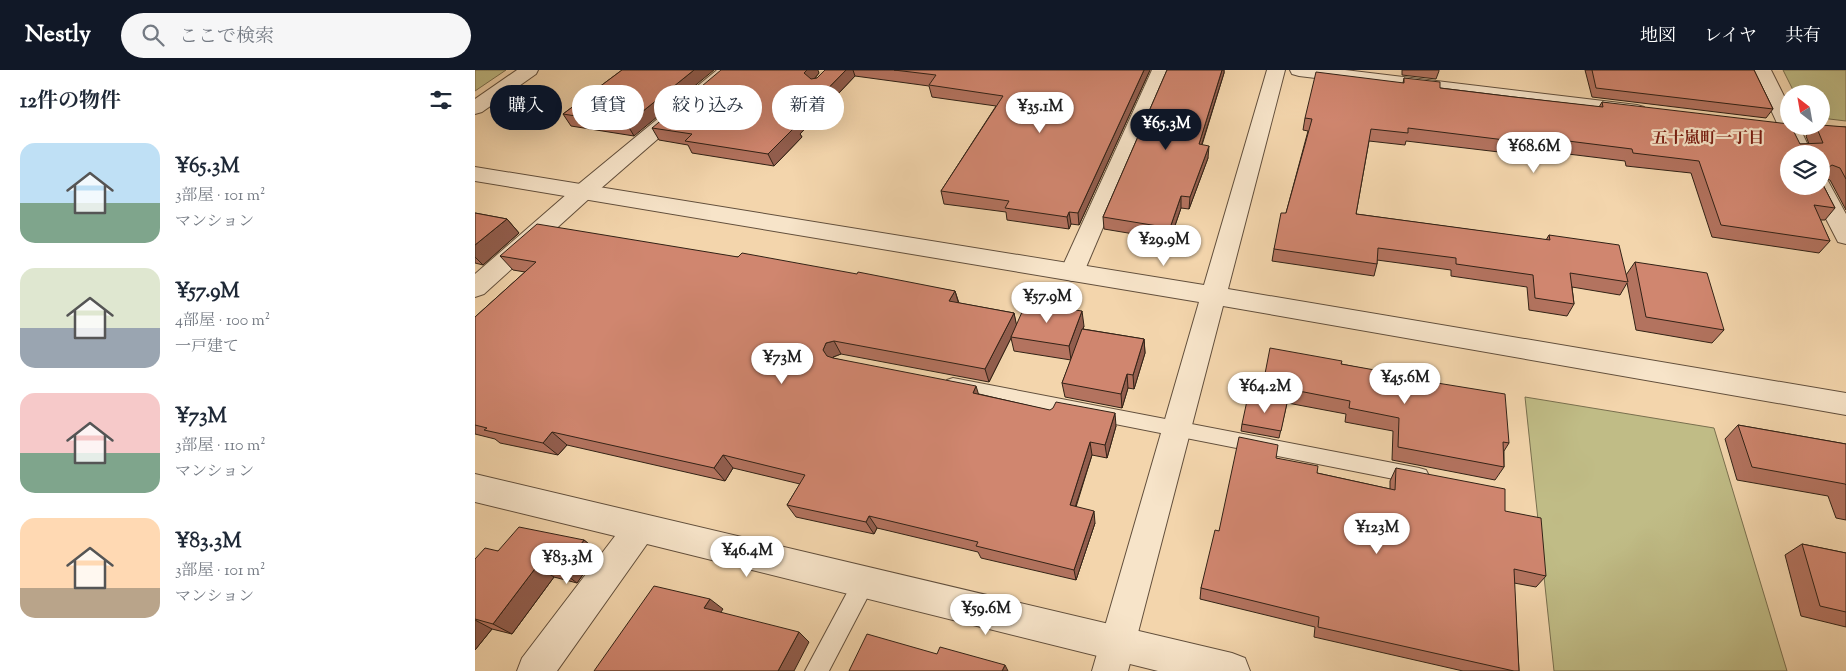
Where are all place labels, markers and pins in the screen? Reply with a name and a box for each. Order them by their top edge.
pin: ¥35.1M [999,92,1081,134]
pin: ¥65.3M [1125,108,1207,151]
pin: ¥68.6M [1493,132,1575,174]
pin: ¥29.9M [1123,224,1205,267]
pin: ¥57.9M [1006,282,1088,324]
pin: ¥73M [752,342,812,385]
pin: ¥45.6M [1364,362,1446,405]
pin: ¥64.2M [1224,372,1306,414]
pin: ¥123M [1342,512,1412,555]
pin: ¥46.4M [706,536,788,578]
pin: ¥83.3M [526,542,608,585]
pin: ¥59.6M [945,594,1027,636]

